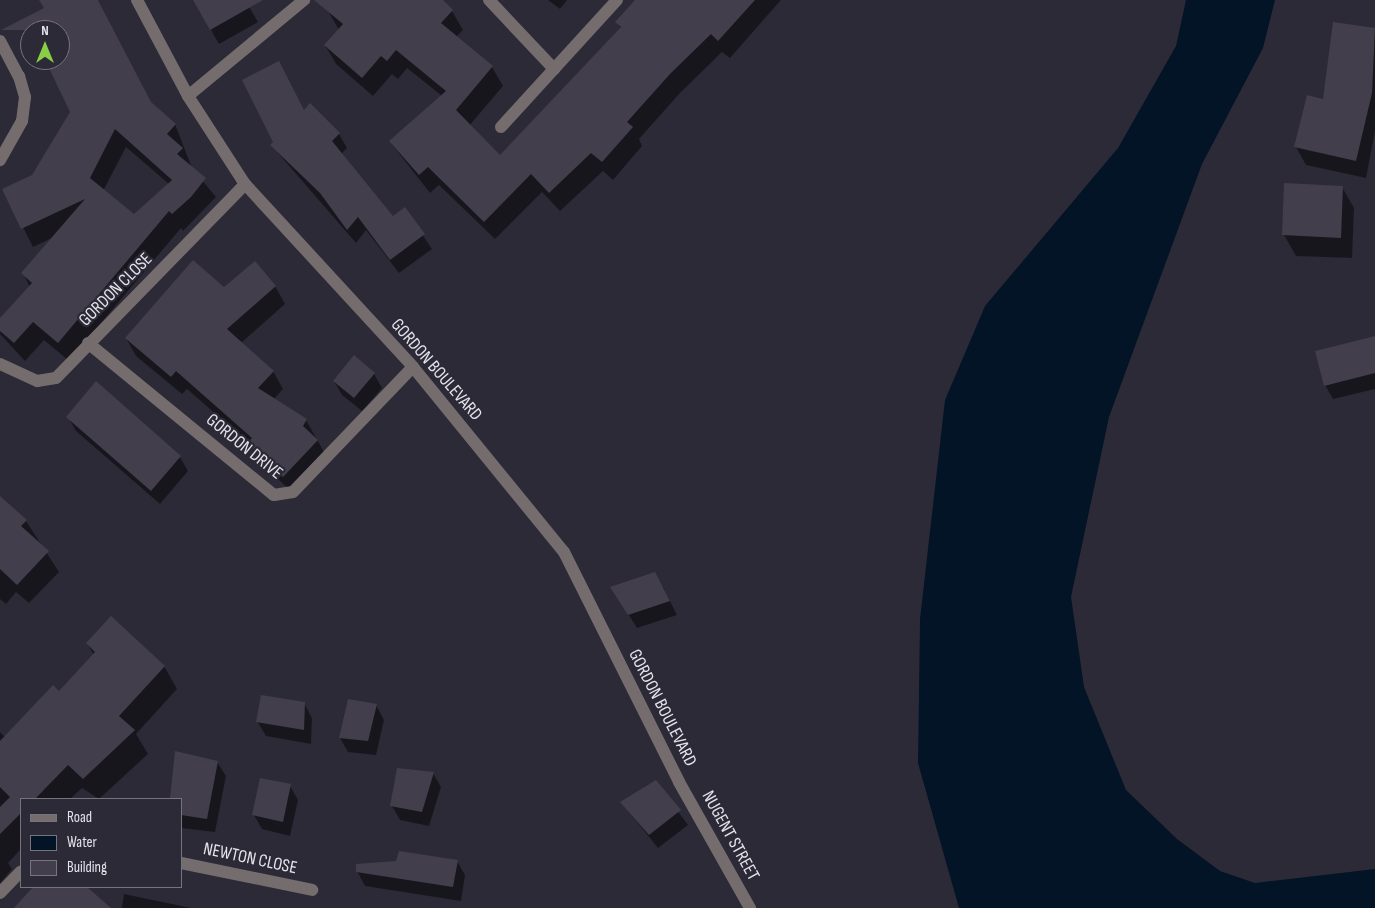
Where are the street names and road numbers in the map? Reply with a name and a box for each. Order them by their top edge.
street label: GORDON CLOSE [75,249,157,331]
street label: GORDON BOULEVARD [386,314,486,426]
street label: GORDON DRIVE [201,410,287,484]
street label: GORDON BOULEVARD [623,646,701,770]
street label: NUGENT STREET [697,787,763,885]
street label: NEWTON CLOSE [201,839,299,879]

